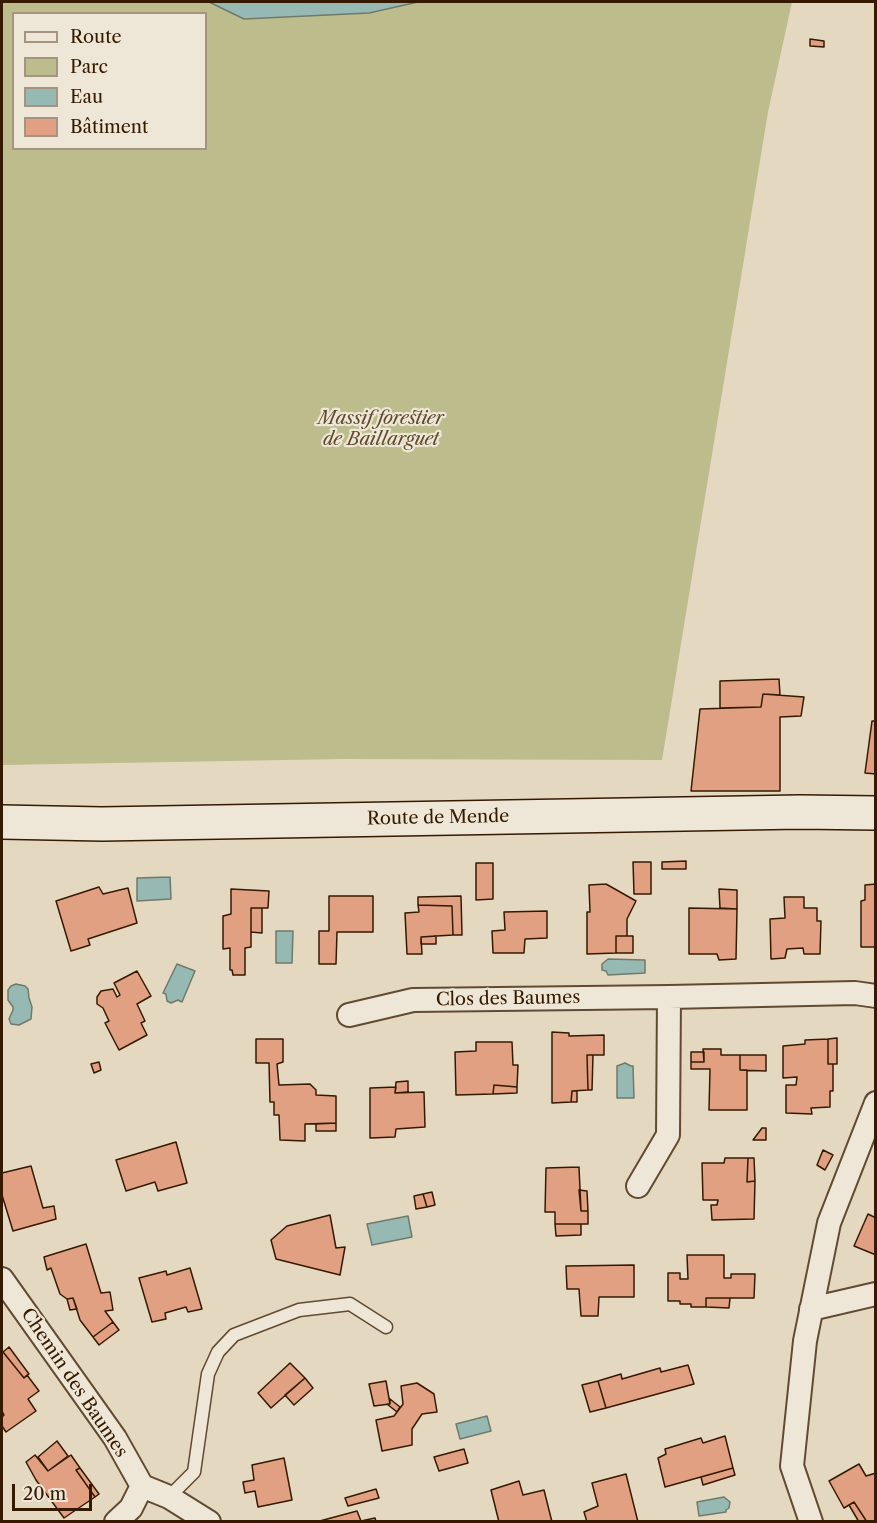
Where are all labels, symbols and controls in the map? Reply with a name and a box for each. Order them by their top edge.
legend [12,12,207,150]
text: Route [70,26,122,48]
text: Parc [70,56,108,78]
text: Eau [70,86,103,108]
text: Bâtiment [70,116,148,138]
park label: Massif forestier de Baillarguet [318,408,444,450]
street label: Route de Mende [367,806,509,830]
street label: Clos des Baumes [436,987,580,1011]
street label: Chemin des Baumes [16,1304,132,1462]
scale bar [15,1472,94,1510]
text: 20 m [23,1483,66,1505]

